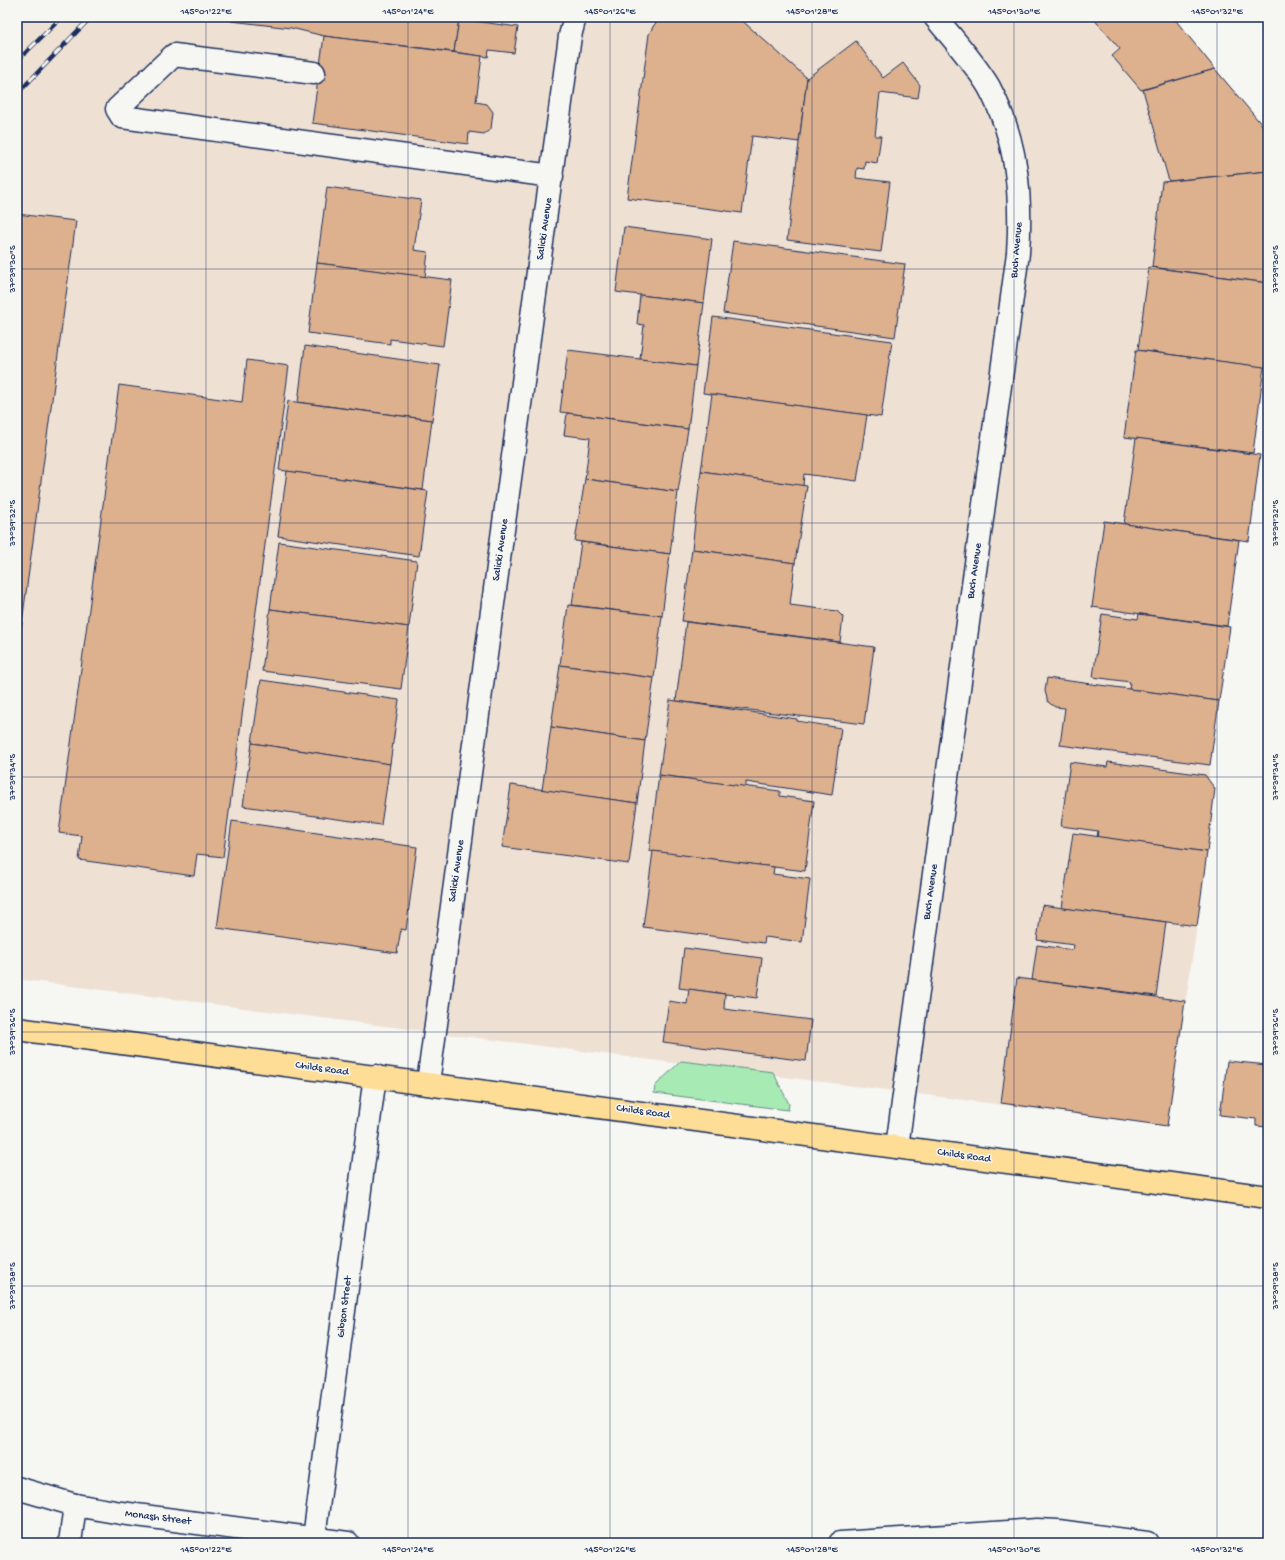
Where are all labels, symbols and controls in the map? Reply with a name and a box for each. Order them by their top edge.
text: 145°01'22"E [180,6,232,18]
text: 145°01'24"E [382,6,434,18]
text: 145°01'26"E [583,6,636,18]
text: 145°01'28"E [785,6,839,18]
text: 145°01'30"E [987,6,1041,18]
text: 145°01'32"E [1190,6,1243,18]
street label: Salicki Avenue [535,197,555,261]
street label: Buch Avenue [1008,221,1025,279]
text: 37°39'30"S [7,245,19,294]
text: 37°39'30"S [1270,245,1282,294]
text: 37°39'32"S [7,499,19,547]
text: 37°39'32"S [1270,499,1282,547]
street label: Salicki Avenue [491,518,511,582]
street label: Buch Avenue [965,542,985,601]
text: 37°39'34"S [7,753,19,801]
text: 37°39'34"S [1270,753,1282,801]
street label: Salicki Avenue [447,839,467,903]
street label: Buch Avenue [921,863,941,922]
text: 37°39'36"S [7,1008,19,1056]
text: 37°39'36"S [1270,1008,1282,1056]
street label: Childs Road [295,1059,351,1079]
street label: Childs Road [616,1102,672,1122]
street label: Childs Road [937,1146,993,1166]
text: 37°39'38"S [7,1262,19,1311]
text: 37°39'38"S [1270,1262,1282,1311]
street label: Gibson Street [335,1274,355,1339]
street label: Monash Street [124,1508,193,1528]
text: 145°01'22"E [180,1544,232,1556]
text: 145°01'24"E [382,1544,434,1556]
text: 145°01'26"E [583,1544,636,1556]
text: 145°01'28"E [785,1544,839,1556]
text: 145°01'30"E [987,1544,1041,1556]
text: 145°01'32"E [1190,1544,1243,1556]

